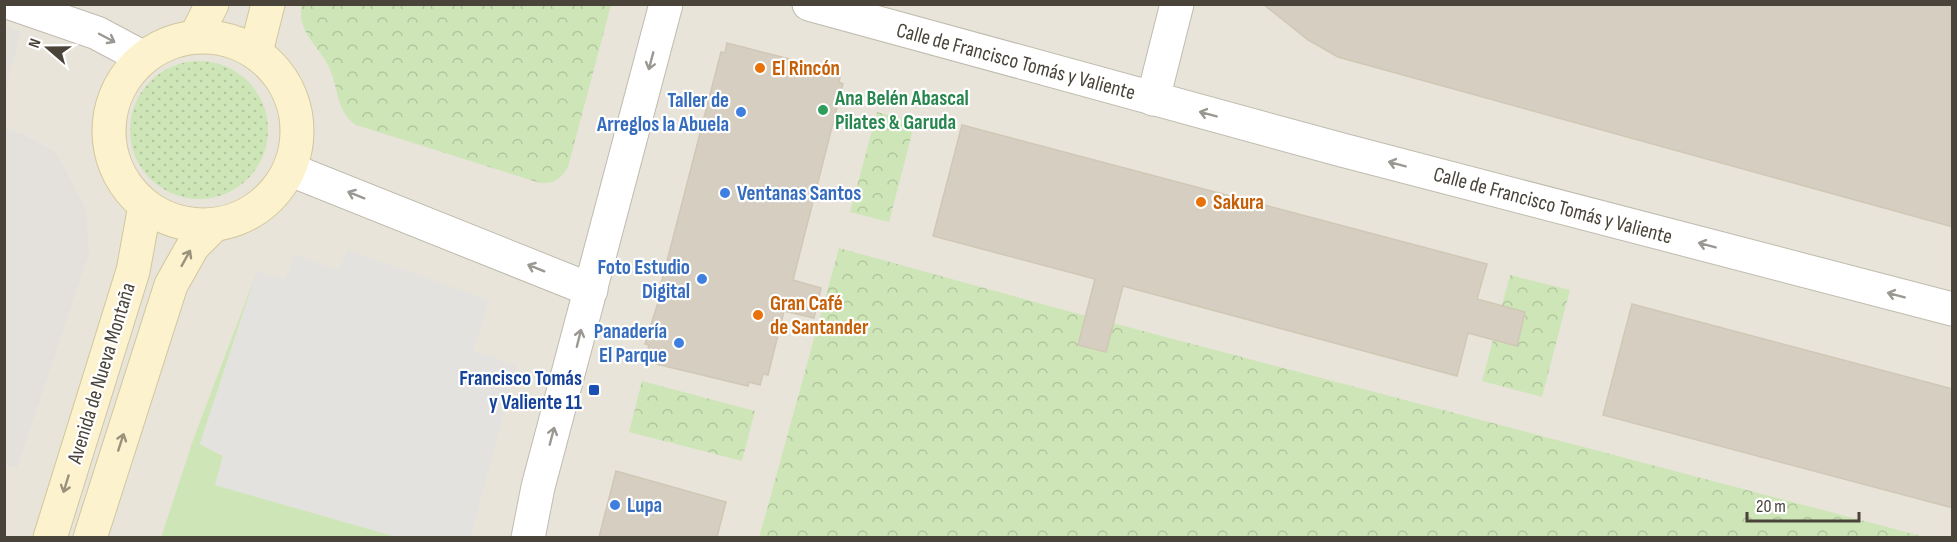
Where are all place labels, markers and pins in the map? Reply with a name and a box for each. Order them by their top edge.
place label: El Rincón [772,56,840,81]
marker: El Rincón [753,61,767,75]
place label: Ana Belén Abascal Pilates & Garuda [834,86,969,135]
place label: Taller de Arreglos la Abuela [596,88,729,137]
marker: Ana Belén Abascal Pilates & Garuda [816,103,830,117]
marker: Taller de Arreglos la Abuela [734,105,748,119]
place label: Ventanas Santos [737,181,861,206]
marker: Ventanas Santos [718,186,732,200]
place label: Sakura [1213,190,1264,215]
marker: Sakura [1194,195,1208,209]
place label: Foto Estudio Digital [597,255,690,304]
marker: Foto Estudio Digital [695,272,709,286]
place label: Gran Café de Santander [770,291,869,340]
marker: Gran Café de Santander [751,308,765,322]
place label: Panadería El Parque [594,319,667,368]
marker: Panadería El Parque [672,336,686,350]
place label: Francisco Tomás y Valiente 11 [459,366,582,415]
marker: Francisco Tomás y Valiente 11 [587,383,601,397]
place label: Lupa [627,493,662,518]
marker: Lupa [608,498,622,512]

